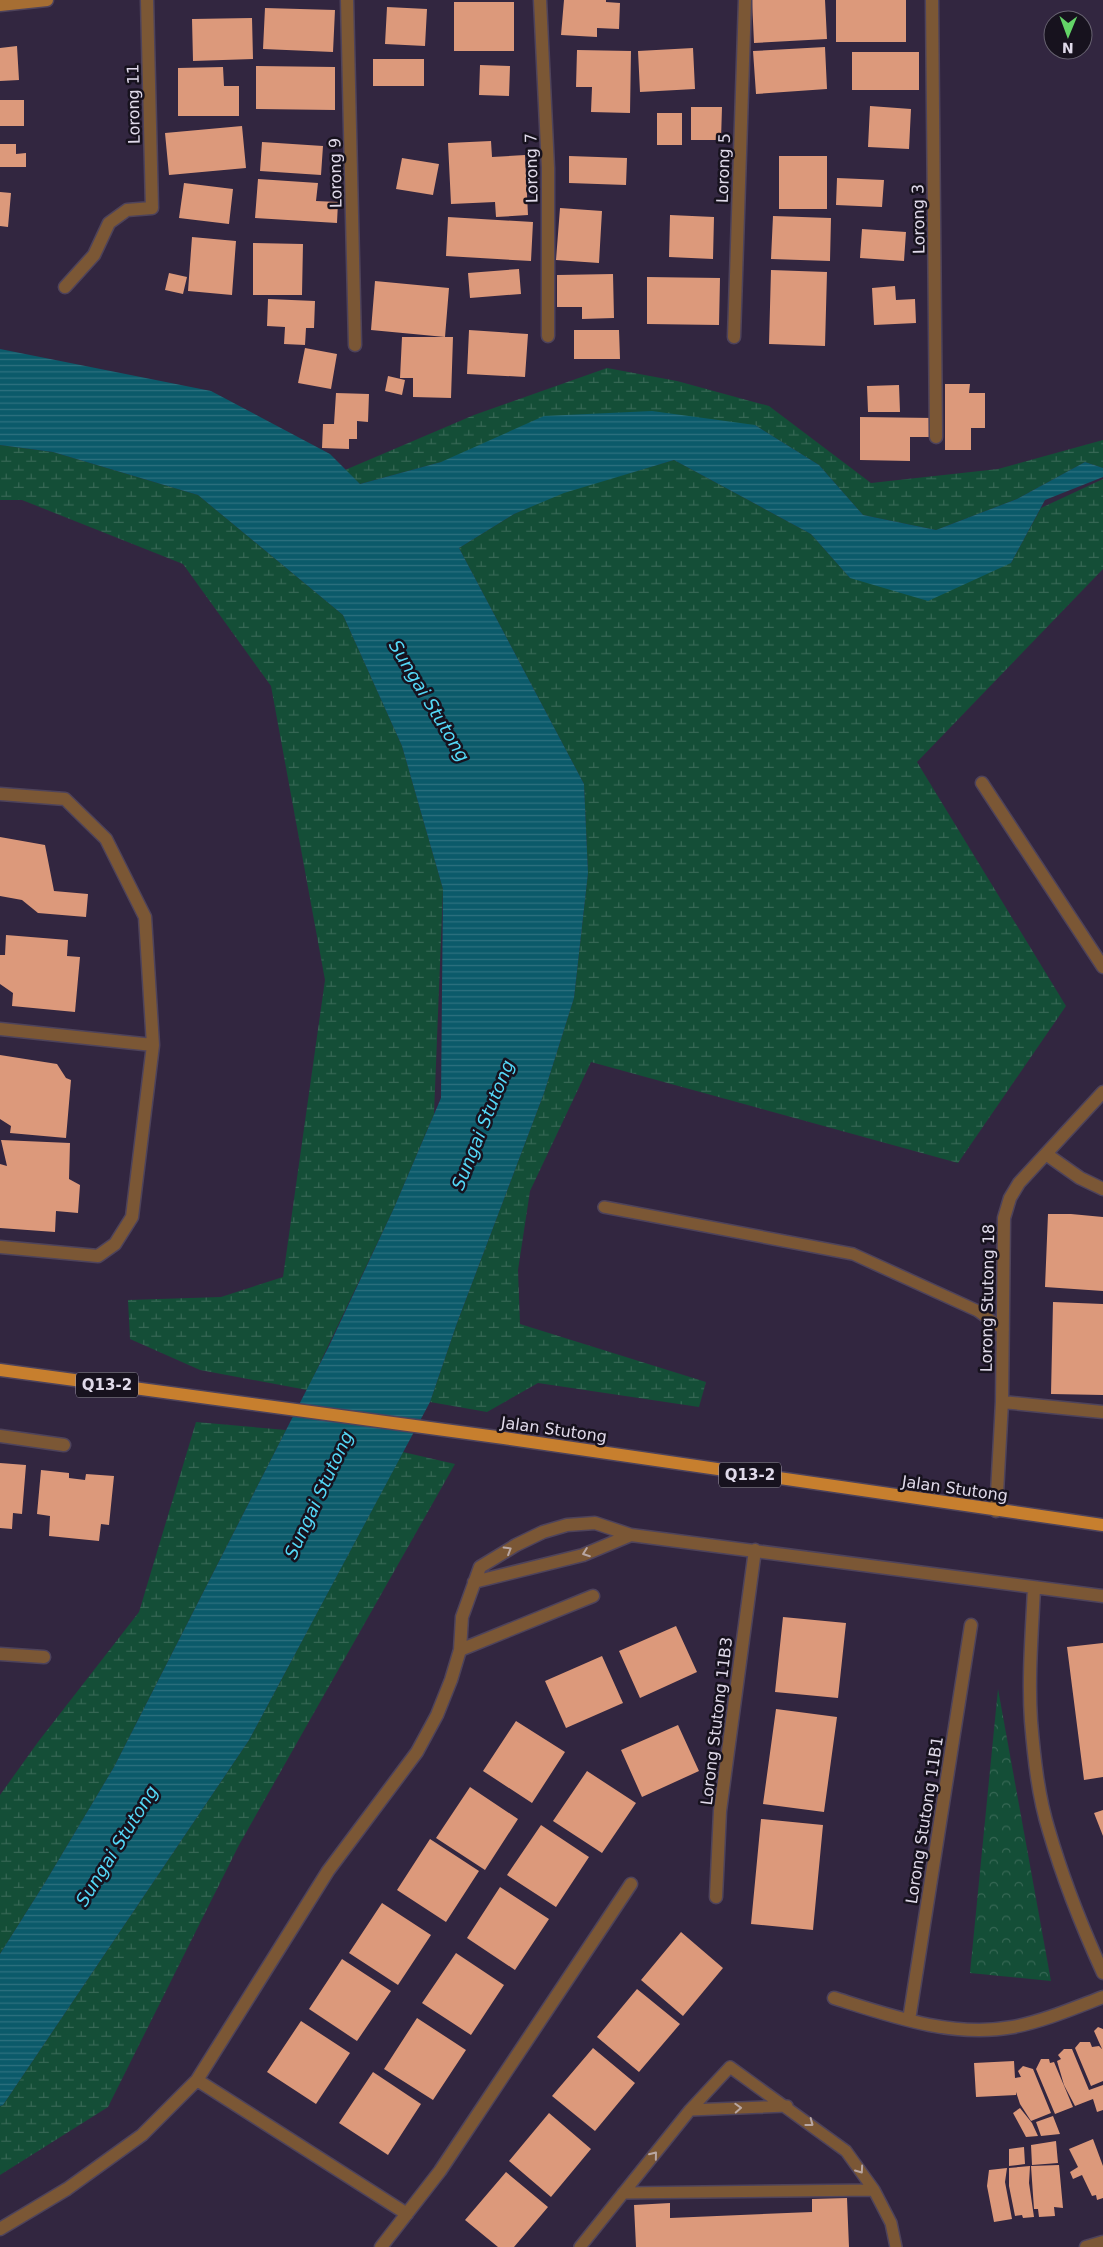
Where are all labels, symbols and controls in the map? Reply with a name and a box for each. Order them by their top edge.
north arrow [1043,10,1093,60]
text: N [1062,40,1074,56]
street label: Lorong 11 [123,64,144,144]
street label: Lorong 7 [521,133,542,203]
street label: Lorong 5 [713,133,734,203]
street label: Lorong 9 [325,138,346,208]
street label: Lorong 3 [908,184,929,254]
water label: Sungai Stutong [385,636,474,765]
water label: Sungai Stutong [447,1057,518,1193]
street label: Lorong Stutong 18 [977,1224,998,1372]
road number: Q13-2 [76,1372,138,1398]
street label: Jalan Stutong [499,1413,608,1446]
water label: Sungai Stutong [280,1428,357,1562]
road number: Q13-2 [719,1462,781,1488]
street label: Jalan Stutong [900,1472,1009,1505]
one-way arrow [502,1547,511,1557]
one-way arrow [582,1547,591,1557]
street label: Lorong Stutong 11B3 [697,1636,736,1806]
street label: Lorong Stutong 11B1 [902,1735,947,1905]
water label: Sungai Stutong [71,1782,162,1910]
one-way arrow [735,2103,743,2113]
one-way arrow [804,2118,813,2126]
one-way arrow [648,2152,656,2161]
one-way arrow [854,2165,863,2174]

